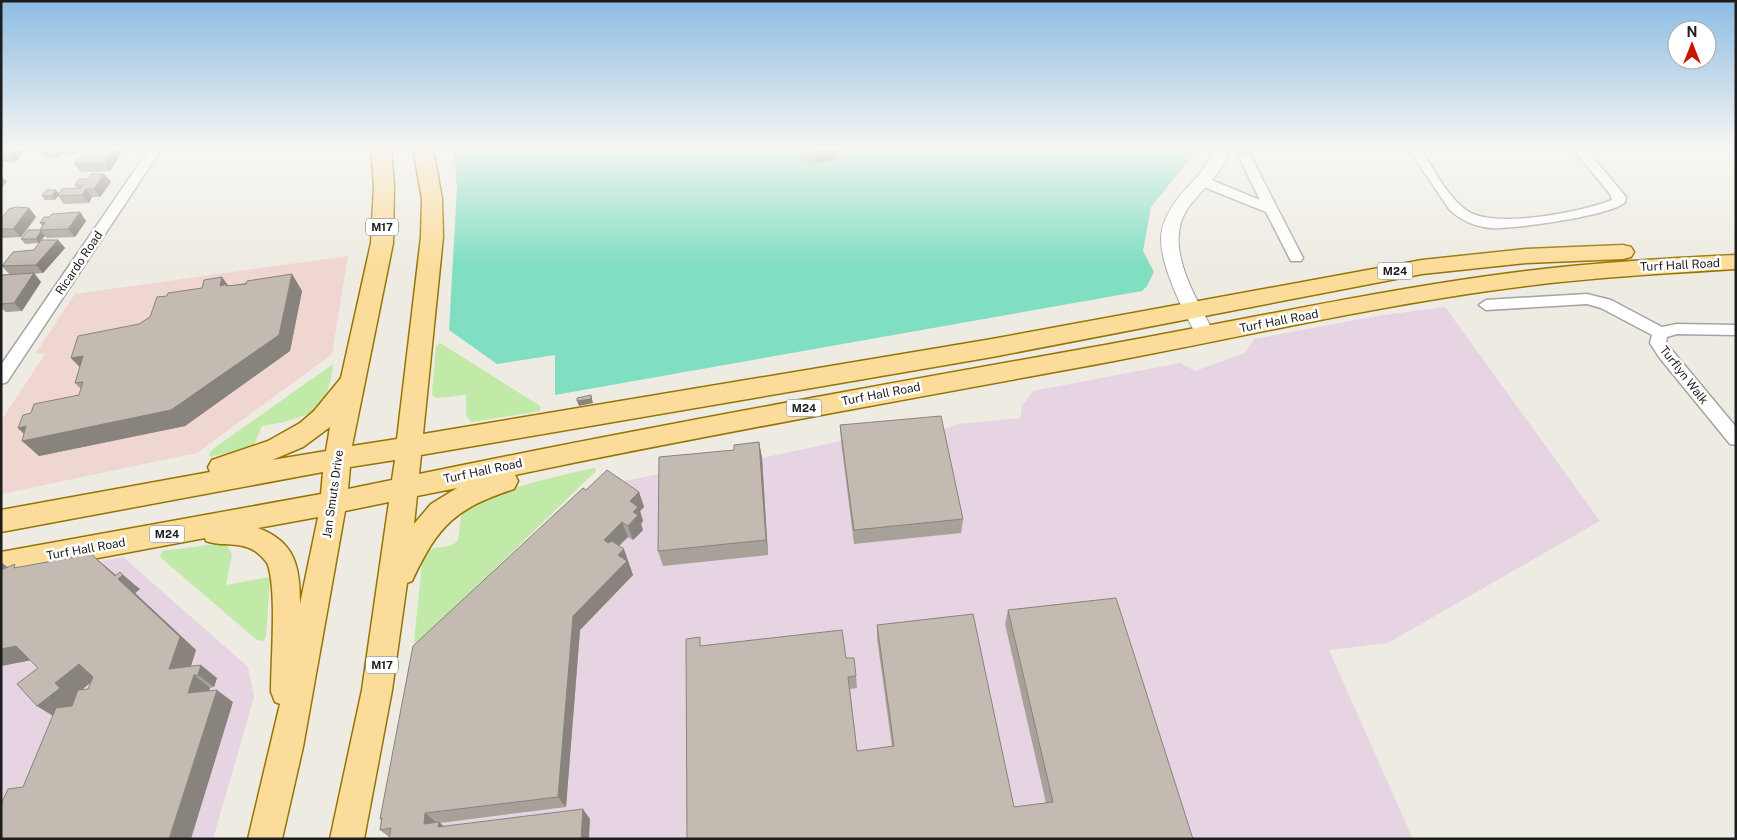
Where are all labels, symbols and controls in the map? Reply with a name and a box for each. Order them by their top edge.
north arrow [1667,20,1717,70]
text: N [1687,24,1697,40]
road number: M17 [366,218,398,236]
street label: Ricardo Road [53,228,105,298]
street label: Turf Hall Road [1640,256,1720,274]
road number: M24 [1378,262,1412,280]
street label: Turf Hall Road [1238,306,1320,336]
street label: Turflyn Walk [1657,343,1711,407]
street label: Turf Hall Road [840,379,922,409]
road number: M24 [786,399,822,416]
street label: Jan Smuts Drive [320,449,346,539]
street label: Turf Hall Road [442,456,524,486]
road number: M24 [150,526,184,542]
street label: Turf Hall Road [45,535,127,563]
road number: M17 [366,656,398,674]

